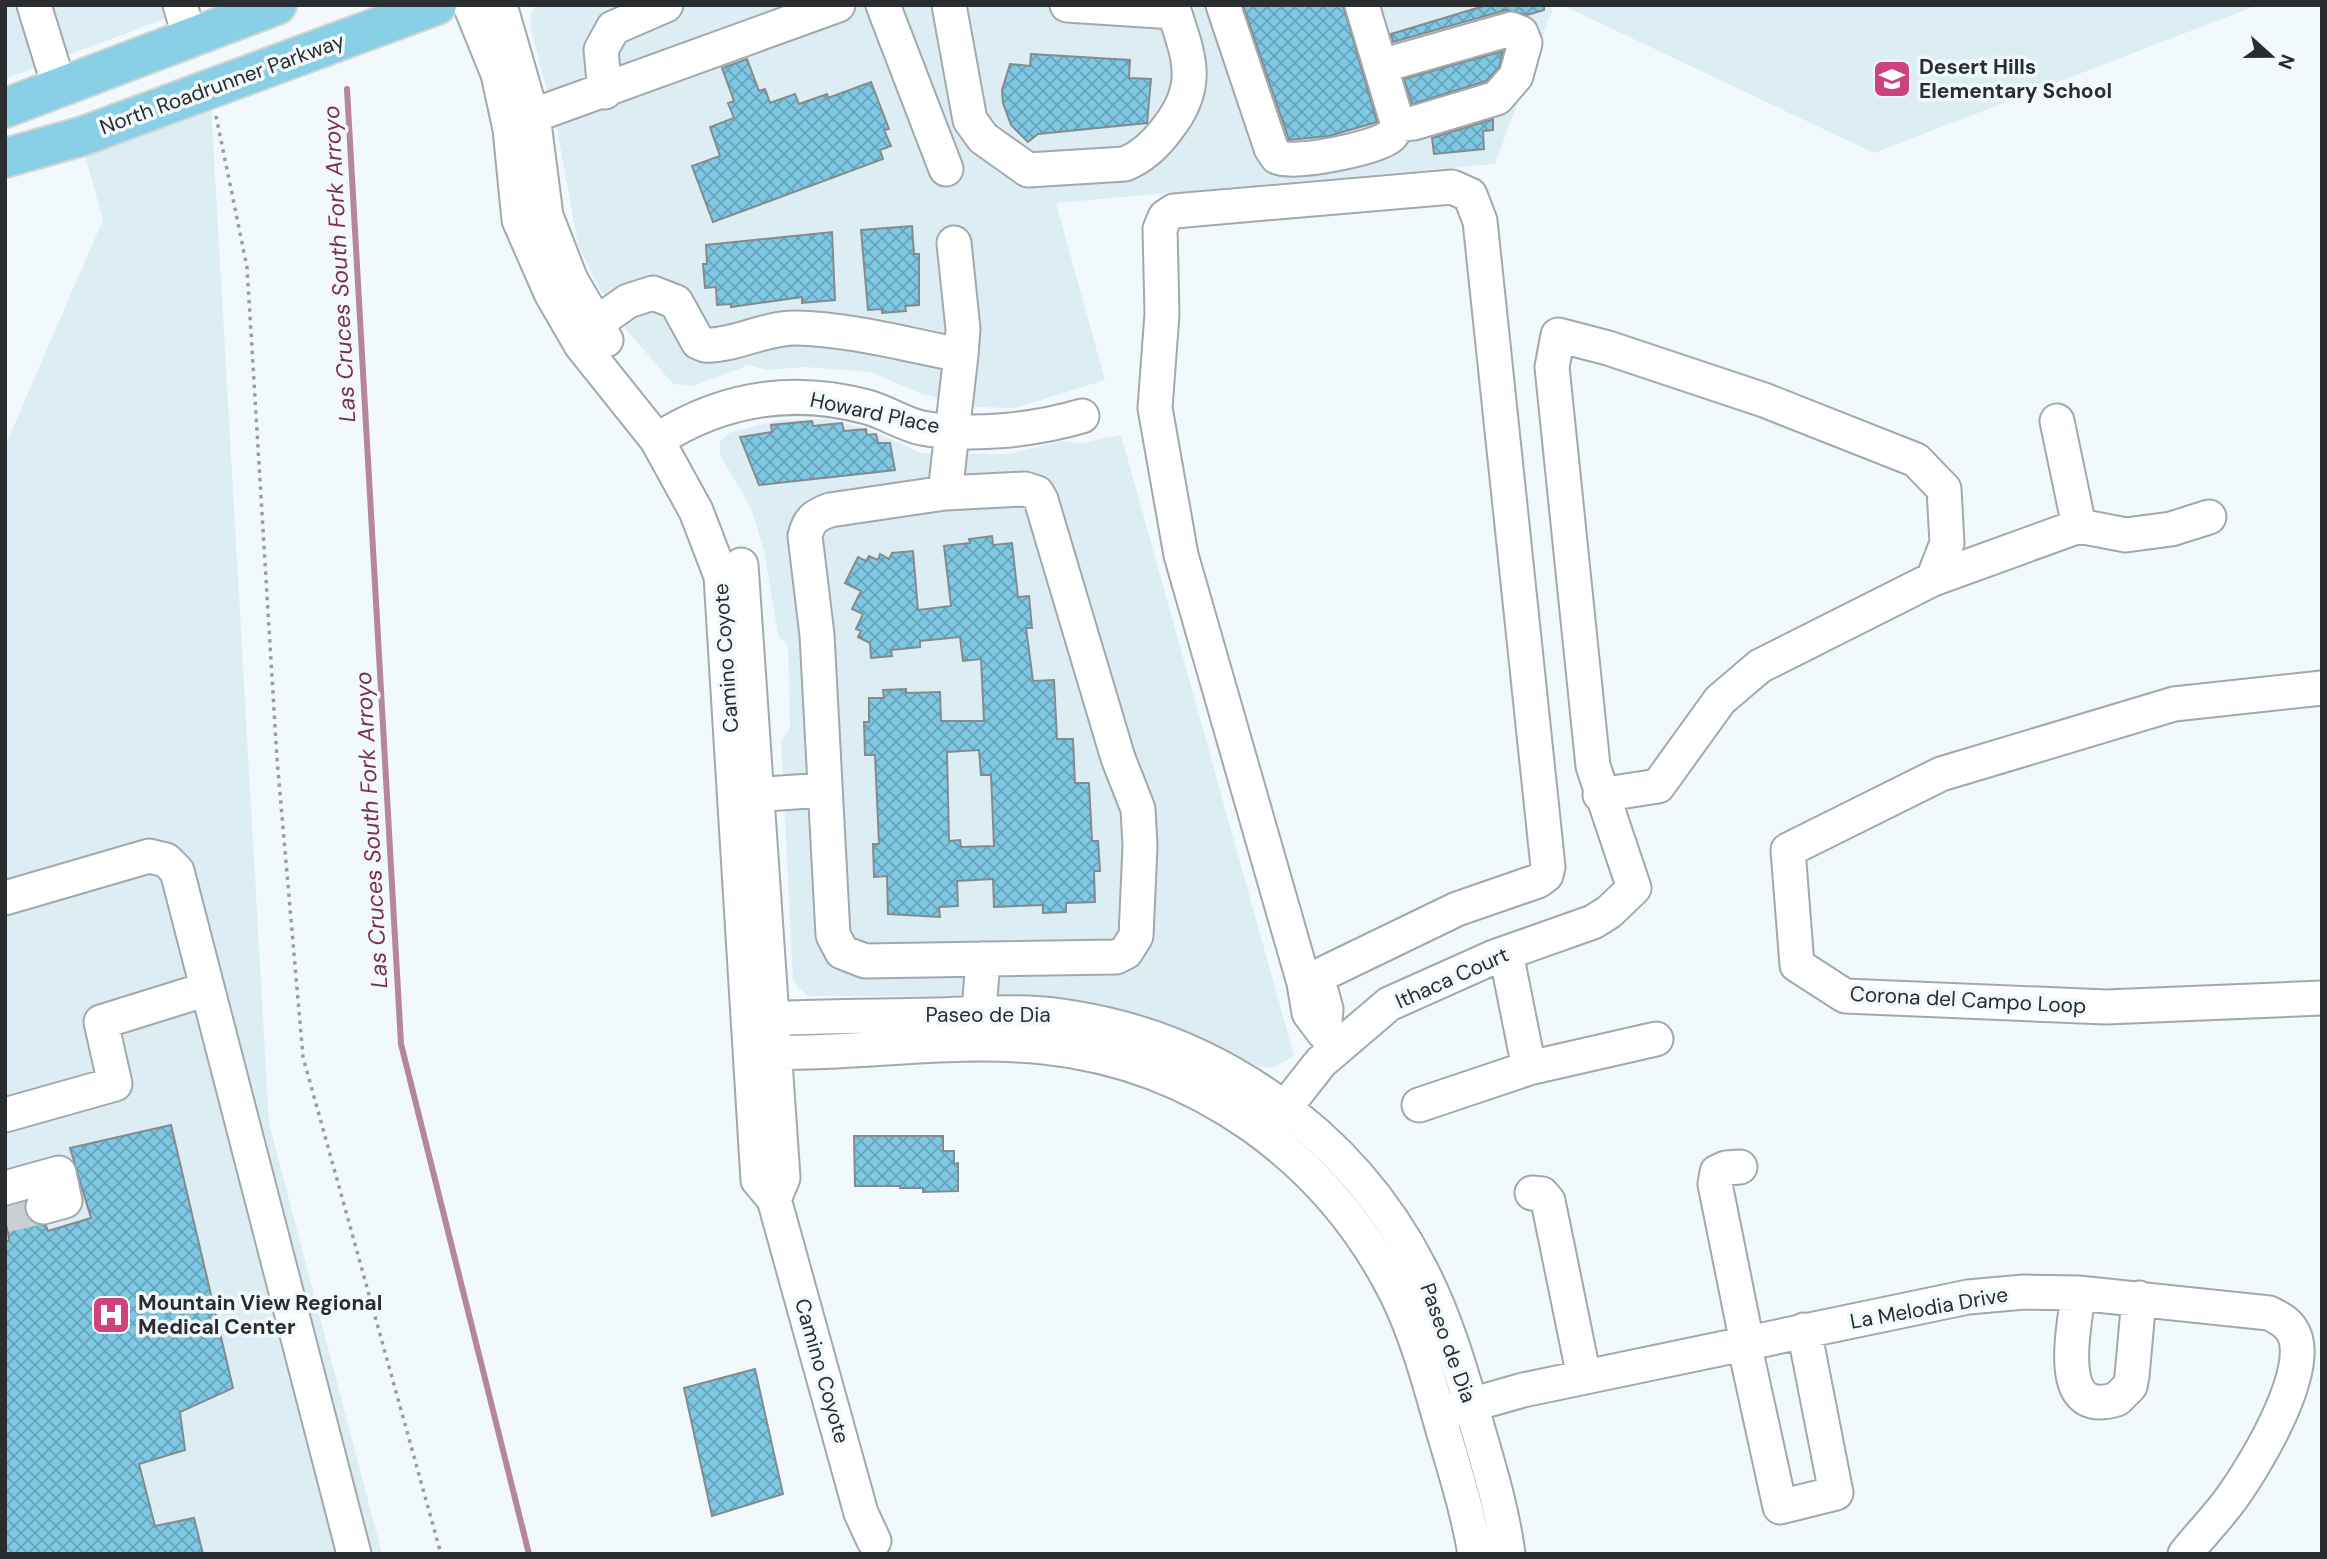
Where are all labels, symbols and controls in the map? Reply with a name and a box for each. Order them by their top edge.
north arrow [2236,21,2306,91]
street label: North Roadrunner Parkway [96,27,349,141]
text: N [2272,51,2301,73]
place label: Desert Hills Elementary School [1919,53,2112,105]
school or university icon: Desert Hills Elementary School [1871,58,1913,100]
water label: Las Cruces South Fork Arroyo [316,105,362,423]
street label: Howard Place [808,386,942,440]
street label: Camino Coyote [707,582,745,734]
water label: Las Cruces South Fork Arroyo [348,671,394,989]
street label: Ithaca Court [1391,941,1513,1015]
street label: Corona del Campo Loop [1849,980,2087,1020]
street label: Paseo de Dia [925,1001,1051,1029]
street label: Paseo de Dia [1413,1279,1483,1407]
street label: La Melodia Drive [1848,1280,2010,1336]
place label: Mountain View Regional Medical Center [138,1289,382,1341]
hospital icon: Mountain View Regional Medical Center [90,1294,132,1336]
street label: Camino Coyote [788,1295,856,1447]

